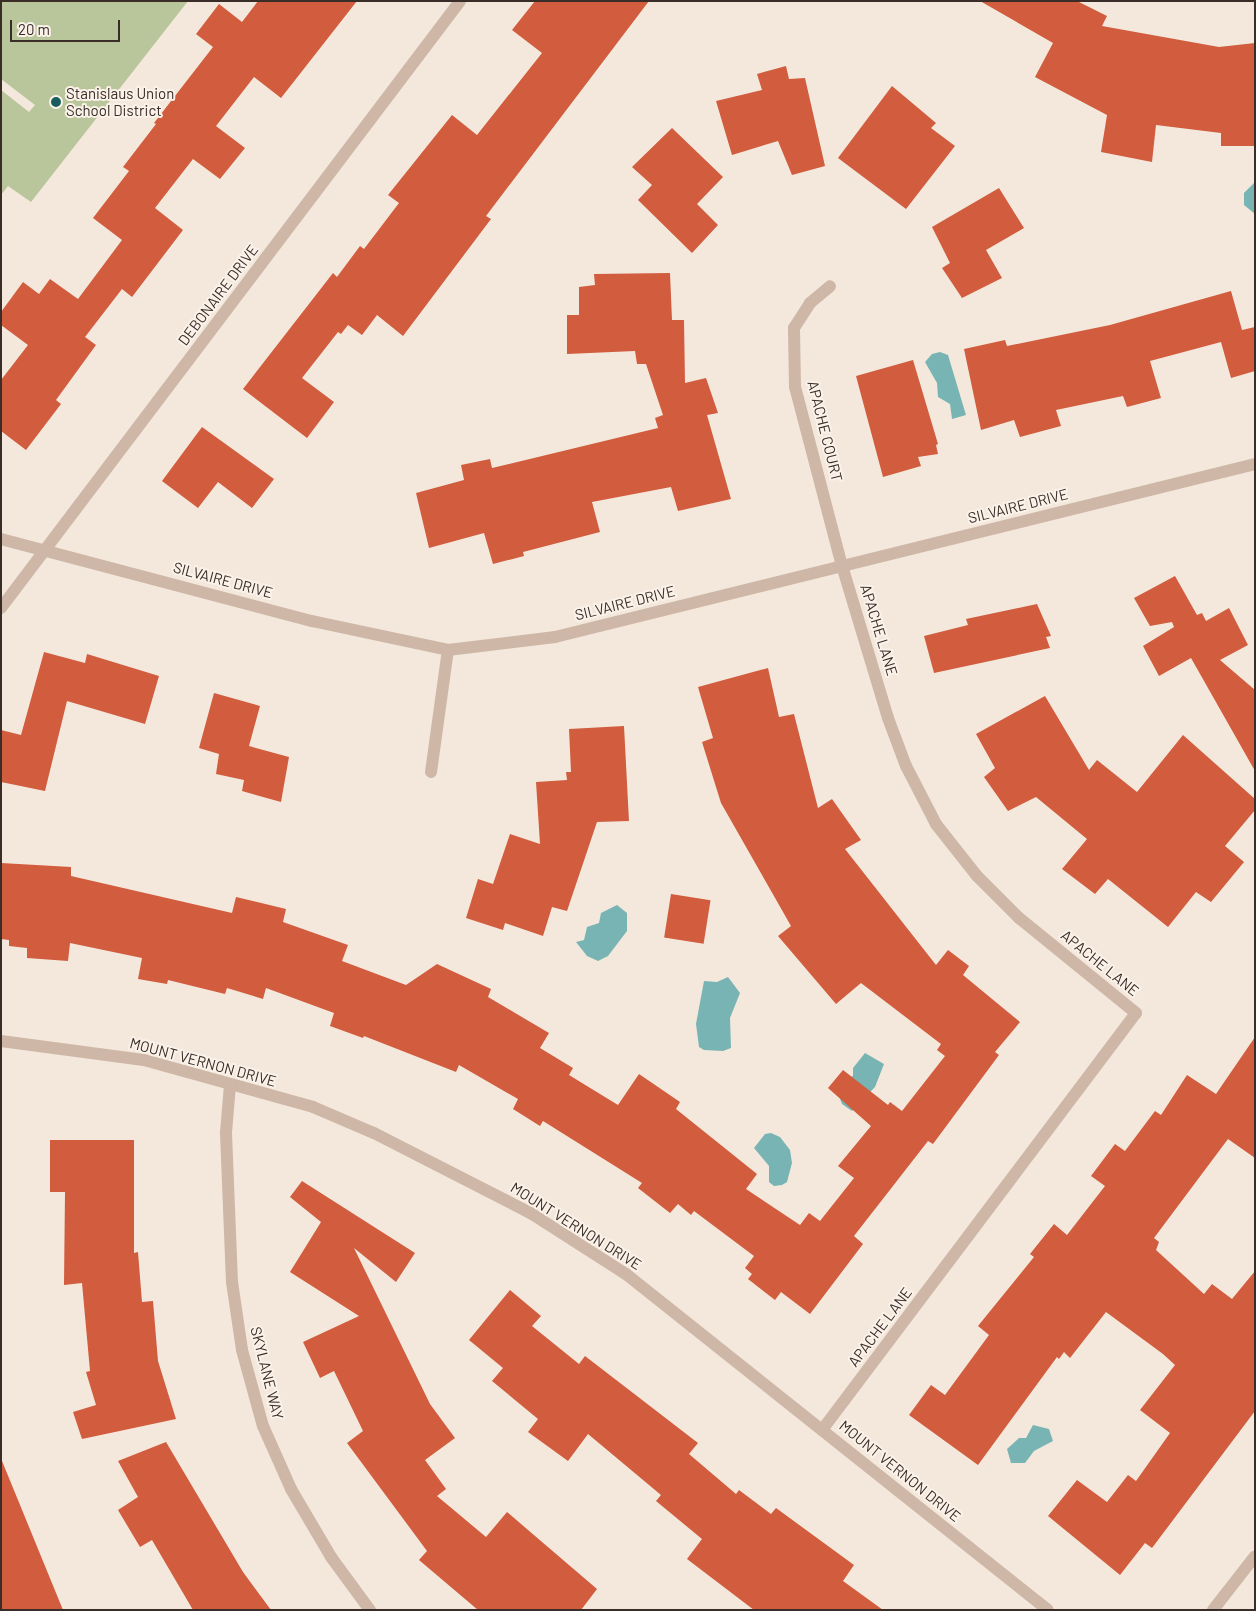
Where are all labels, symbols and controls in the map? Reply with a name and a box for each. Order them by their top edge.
scale bar [12,10,122,42]
text: 20 m [18,20,50,38]
place label: Stanislaus Union School District [66,84,174,119]
marker: Stanislaus Union School District [50,96,62,108]
street label: DEBONAIRE DRIVE [174,241,262,349]
street label: APACHE COURT [804,379,846,483]
street label: SILVAIRE DRIVE [966,485,1070,527]
street label: SILVAIRE DRIVE [171,558,275,602]
street label: SILVAIRE DRIVE [573,582,677,624]
street label: APACHE LANE [857,582,901,678]
street label: APACHE LANE [1057,926,1143,1000]
street label: MOUNT VERNON DRIVE [128,1034,278,1090]
street label: MOUNT VERNON DRIVE [507,1178,645,1274]
street label: APACHE LANE [844,1284,916,1370]
street label: SKYLANE WAY [247,1325,287,1421]
street label: MOUNT VERNON DRIVE [836,1416,964,1526]

